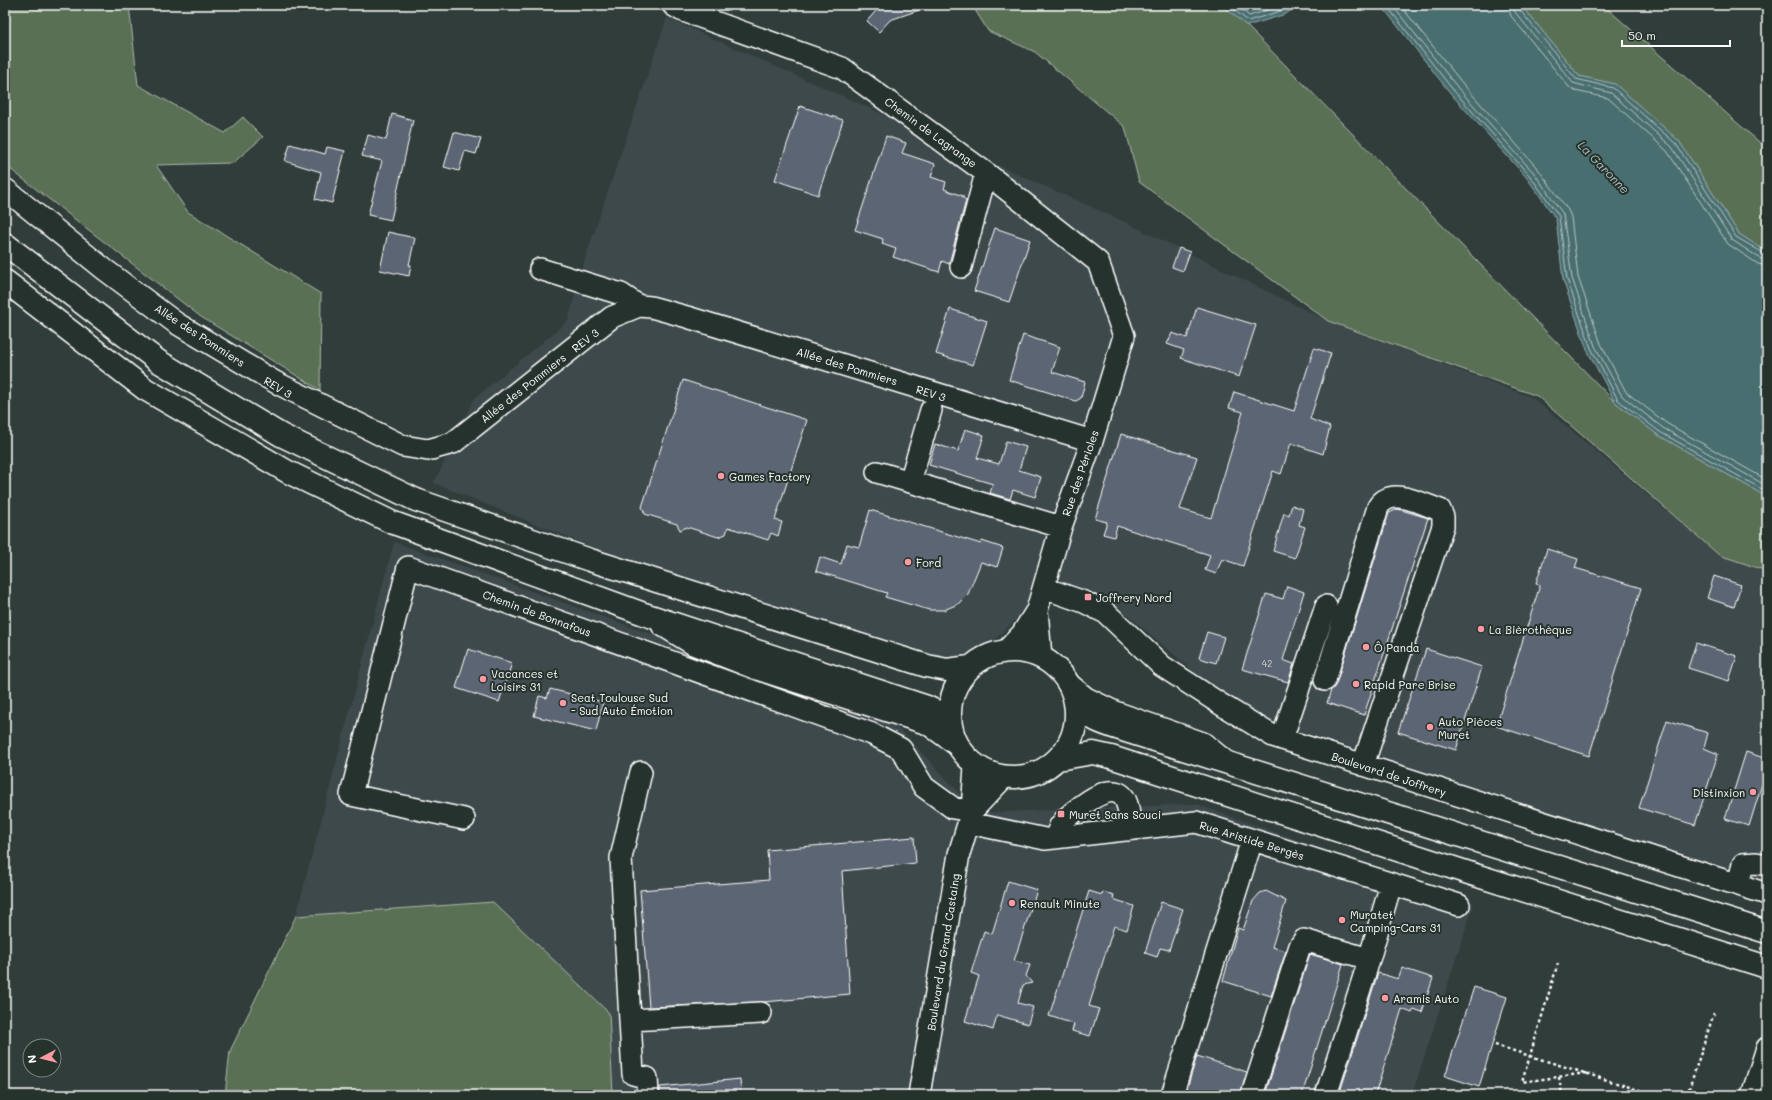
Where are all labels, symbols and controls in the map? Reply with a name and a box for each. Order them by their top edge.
scale bar [1622,22,1730,48]
text: 50 m [1628,27,1656,43]
street label: Chemin de Lagrange [882,93,980,171]
water label: La Garonne [1575,137,1633,197]
street label: Allée des Pommiers [152,300,248,370]
street label: REV 3 [568,324,602,355]
street label: Allée des Pommiers [795,344,899,388]
street label: Allée des Pommiers [477,350,569,426]
street label: REV 3 [261,373,295,402]
street label: REV 3 [914,381,948,405]
street label: Rue des Périoles [1058,428,1102,518]
place label: Games Factory [729,469,811,484]
marker: Games Factory [716,471,726,481]
place label: Ford [916,555,941,570]
marker: Ford [903,557,913,567]
street label: Chemin de Bonnafous [481,586,593,640]
place label: Joffrery Nord [1096,590,1171,605]
marker: Joffrery Nord [1083,592,1093,602]
place label: La Bièrothèque [1489,622,1572,637]
marker: La Bièrothèque [1476,624,1486,634]
place label: Ô Panda [1374,640,1420,655]
marker: Ô Panda [1361,642,1371,652]
house number: 42 [1262,658,1272,669]
place label: Vacances et Loisirs 31 [491,666,558,694]
marker: Vacances et Loisirs 31 [478,674,488,684]
place label: Rapid Pare Brise [1364,677,1456,692]
marker: Rapid Pare Brise [1351,679,1361,689]
place label: Seat Toulouse Sud - Sud Auto Émotion [571,690,673,718]
marker: Seat Toulouse Sud - Sud Auto Émotion [558,698,568,708]
place label: Auto Pièces Muret [1438,714,1502,742]
marker: Auto Pièces Muret [1425,722,1435,732]
street label: Boulevard de Joffrery [1330,748,1448,800]
place label: Distinxion [1693,785,1745,800]
marker: Distinxion [1748,787,1758,797]
place label: Muret Sans Souci [1069,807,1161,822]
marker: Muret Sans Souci [1056,809,1066,819]
street label: Rue Aristide Bergès [1198,817,1306,863]
street label: Boulevard du Grand Castaing [923,872,963,1032]
place label: Renault Minute [1020,896,1100,911]
marker: Renault Minute [1007,898,1017,908]
place label: Muratet Camping-Cars 31 [1350,907,1441,935]
marker: Muratet Camping-Cars 31 [1337,915,1347,925]
place label: Aramis Auto [1393,991,1459,1006]
marker: Aramis Auto [1380,993,1390,1003]
north arrow [22,1038,62,1078]
text: N [24,1054,40,1064]

